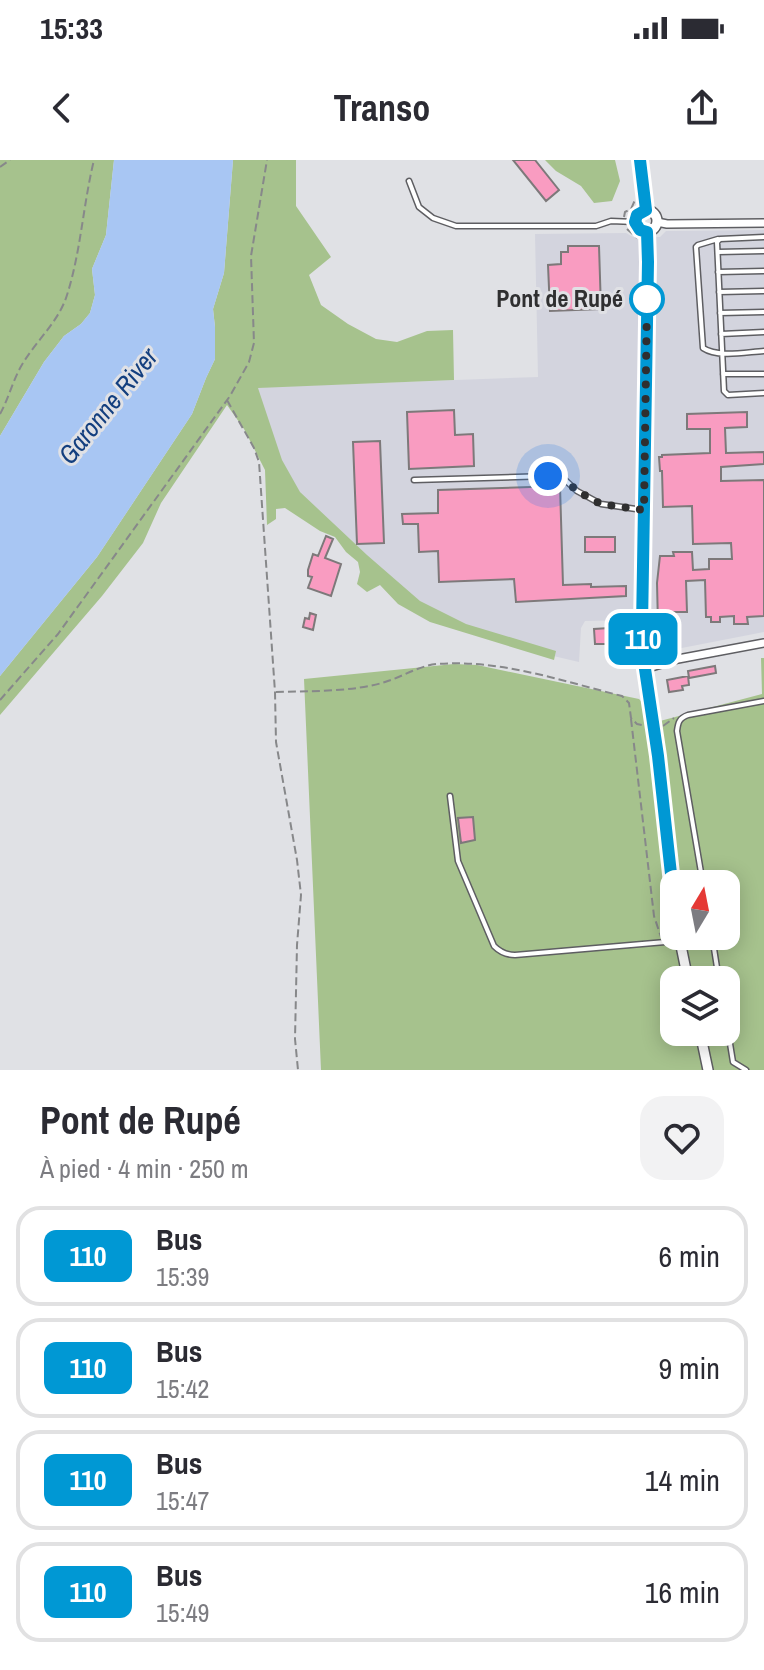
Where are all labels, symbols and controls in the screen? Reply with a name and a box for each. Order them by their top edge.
text: 15:33 [40,8,103,48]
text: Transo [334,84,430,132]
icon: back [40,86,84,130]
icon: share [680,86,724,130]
place label: Pont de Rupé [496,282,623,314]
marker: Pont de Rupé [630,282,664,316]
water label: Garonne River [50,340,166,471]
your location [528,456,568,496]
line badge: 110 [597,613,689,665]
text: 110 [624,620,662,658]
north arrow [660,870,740,950]
map controls [660,870,740,1046]
button: layers [660,966,740,1046]
text: Pont de Rupé [40,1095,241,1146]
button: heart [640,1096,724,1180]
text: À pied · 4 min · 250 m [40,1151,249,1186]
text: Bus [156,1219,202,1259]
text: 6 min [658,1236,720,1276]
text: 110 [69,1237,107,1275]
text: 15:39 [156,1259,209,1294]
text: Bus [156,1331,202,1371]
text: 9 min [658,1348,720,1388]
text: 110 [69,1349,107,1387]
text: 15:42 [156,1371,209,1406]
text: Bus [156,1443,202,1483]
text: 14 min [645,1460,720,1500]
text: 110 [69,1461,107,1499]
text: 15:47 [156,1483,209,1518]
text: Bus [156,1555,202,1595]
text: 16 min [645,1572,720,1612]
text: 110 [69,1573,107,1611]
text: 15:49 [156,1595,209,1630]

